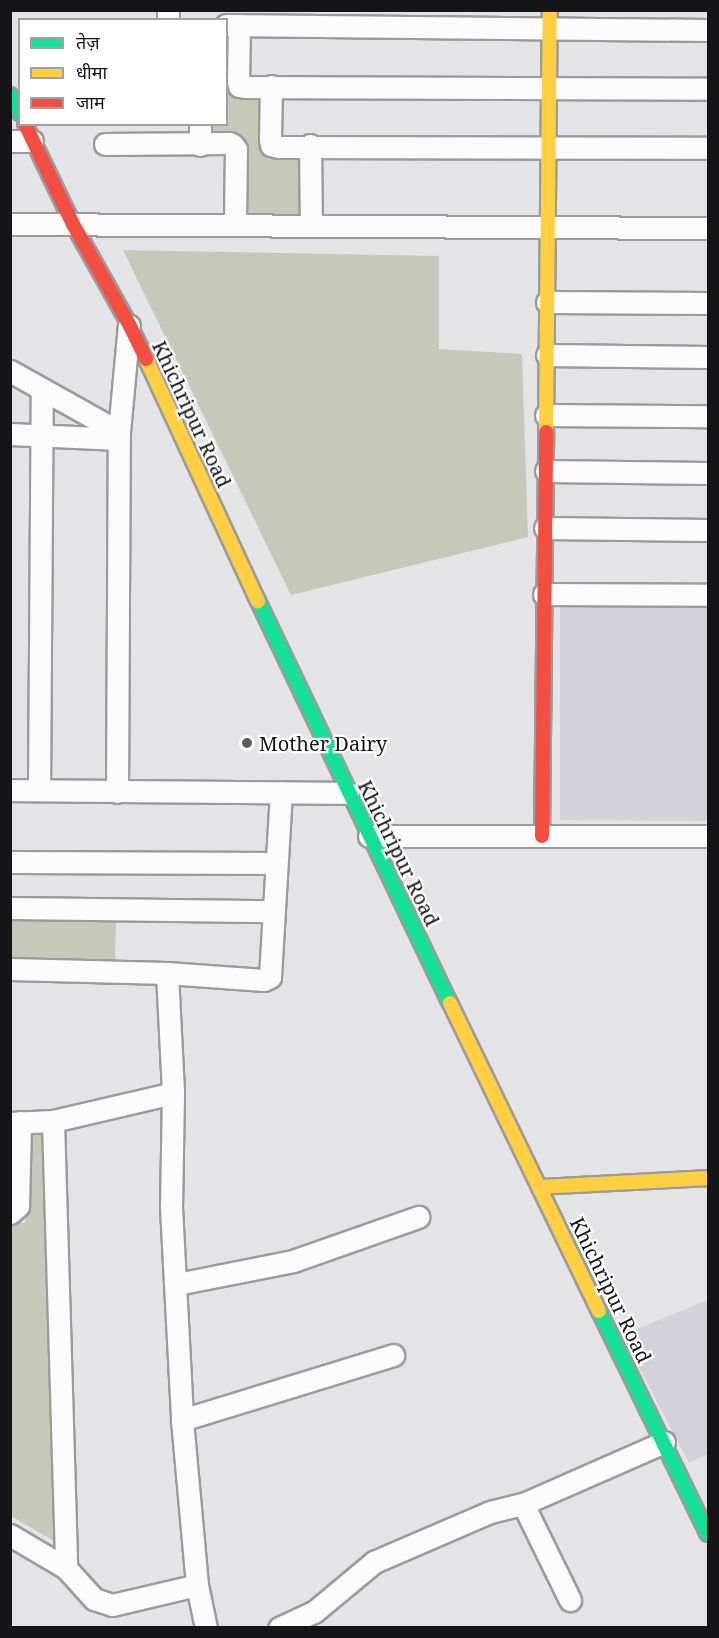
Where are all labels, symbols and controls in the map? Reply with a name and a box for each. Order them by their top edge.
legend [18,18,228,126]
text: तेज़ [76,30,100,54]
text: धीमा [76,60,107,84]
text: जाम [76,90,105,114]
street label: Khichripur Road [147,337,237,491]
place label: Mother Dairy [259,731,387,755]
marker: Mother Dairy [240,736,254,750]
street label: Khichripur Road [353,776,445,930]
street label: Khichripur Road [565,1213,657,1367]

